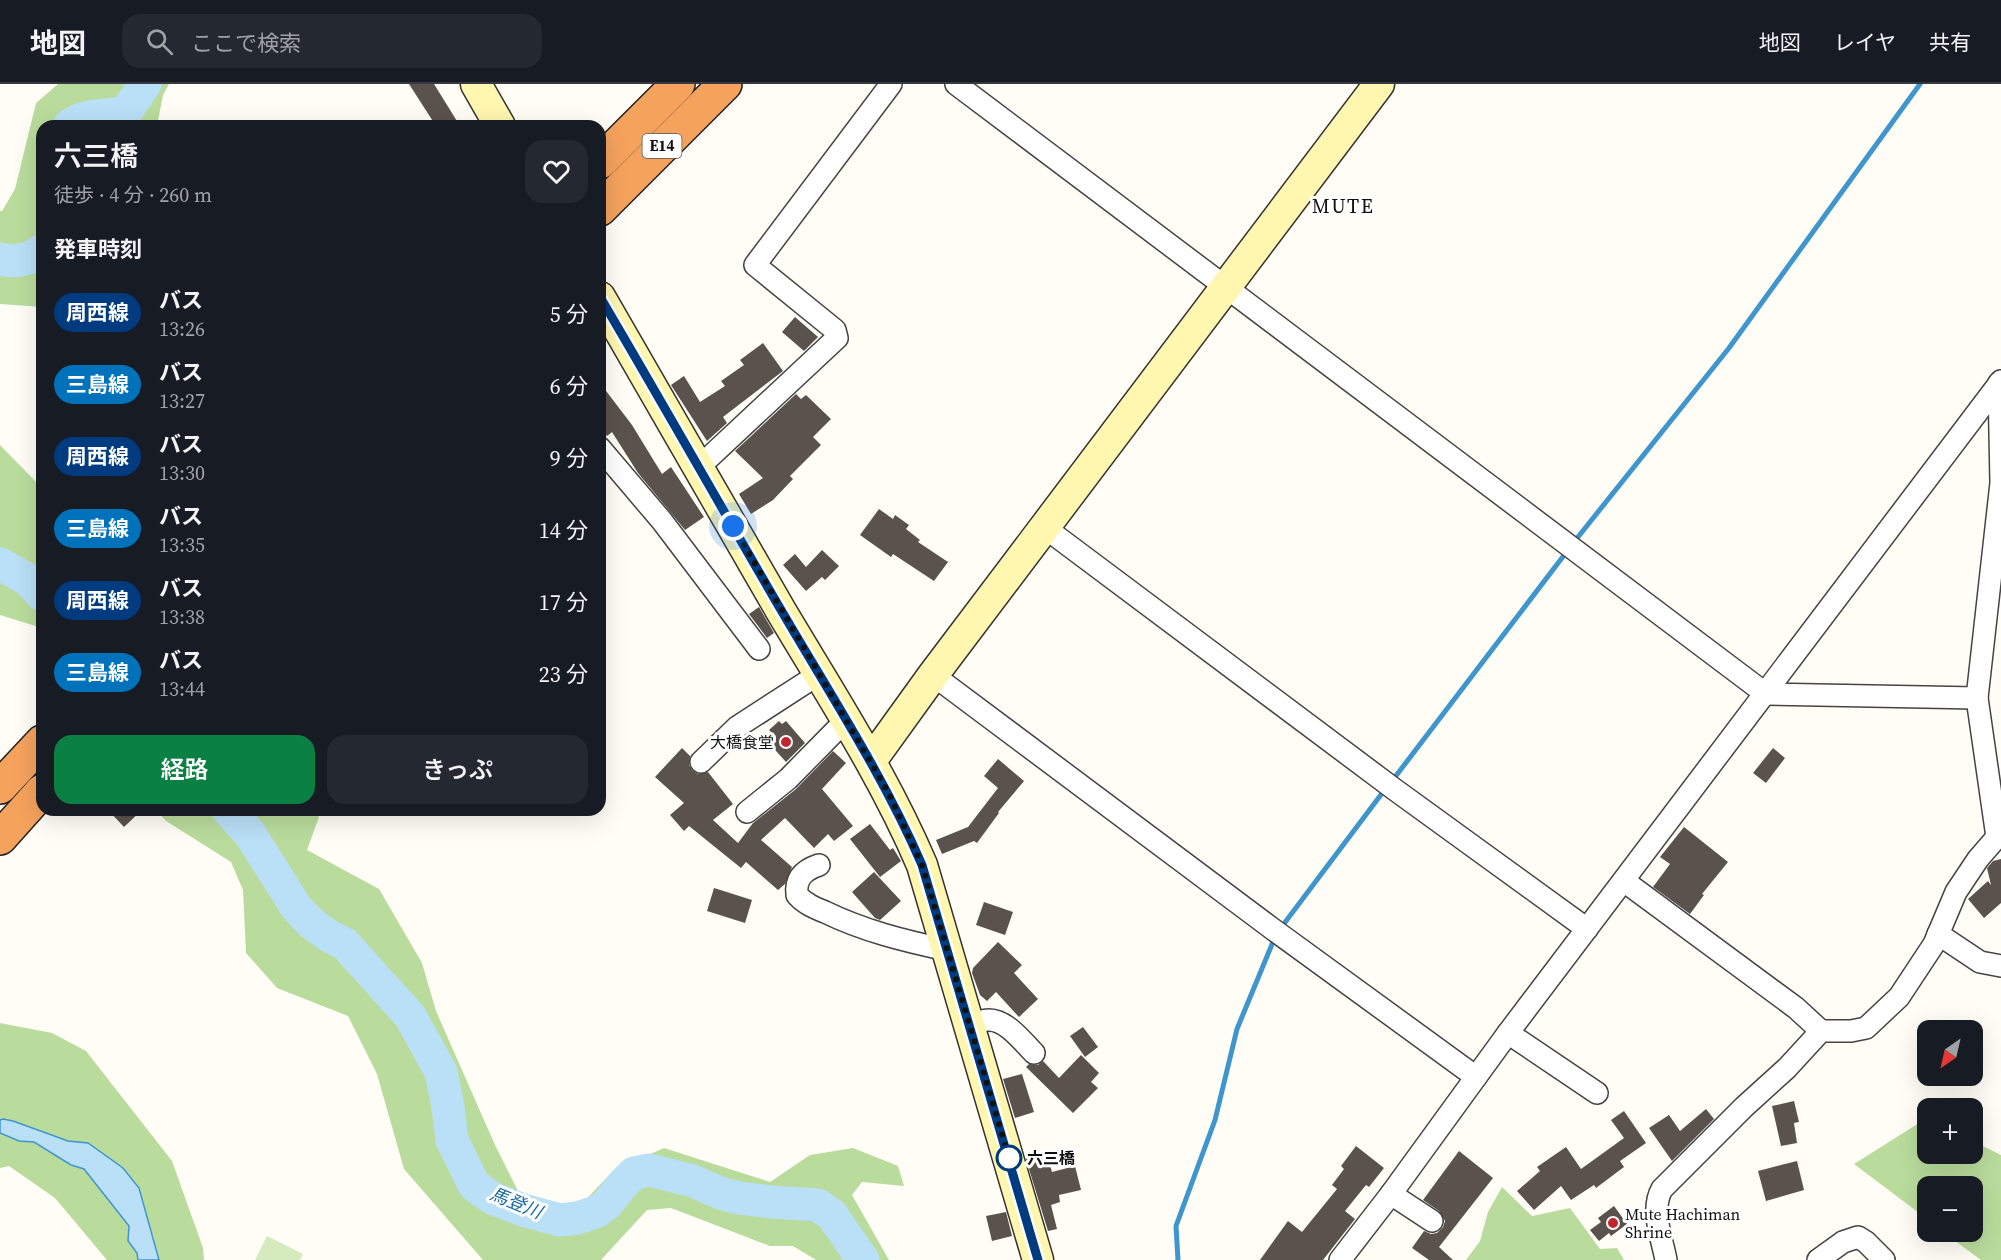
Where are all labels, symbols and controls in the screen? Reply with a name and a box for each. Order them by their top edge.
search box [122,14,542,68]
text: 地図 [30,24,86,62]
icon: search [143,25,176,58]
text: ここで検索 [191,28,301,58]
text: 地図 [1759,28,1801,57]
text: レイヤ [1834,28,1896,57]
text: 共有 [1929,28,1971,57]
road number: E14 [642,134,682,158]
text: 六三橋 [54,137,138,175]
button: heart [525,140,588,203]
text: 徒歩 · 4 分 · 260 m [54,181,212,209]
district label: MUTE [1312,192,1374,220]
text: 発車時刻 [54,234,142,264]
text: バス [159,285,203,315]
text: 周西線 [66,298,129,327]
text: 5 分 [550,299,588,329]
text: 13:26 [159,315,205,343]
text: バス [159,357,203,387]
text: 三島線 [66,370,129,399]
text: 6 分 [550,371,588,401]
text: 13:27 [159,387,205,415]
text: バス [159,429,203,459]
text: 周西線 [66,442,129,471]
text: 9 分 [550,443,588,473]
text: 13:30 [159,459,205,487]
text: バス [159,501,203,531]
your location [718,511,748,541]
text: 三島線 [66,514,129,543]
text: 14 分 [539,515,588,545]
text: 13:35 [159,531,205,559]
text: バス [159,573,203,603]
text: 周西線 [66,586,129,615]
text: 17 分 [539,587,588,617]
text: 13:38 [159,603,205,631]
text: バス [159,645,203,675]
text: 三島線 [66,658,129,687]
text: 23 分 [539,659,588,689]
text: 13:44 [159,675,205,703]
place label: 大橋食堂 [710,731,774,753]
button: 経路 [54,735,315,804]
button: きっぷ [327,735,588,804]
marker: 大橋食堂 [779,735,793,749]
north arrow [1917,1020,1983,1086]
map controls [1917,1020,1983,1242]
button: + [1917,1098,1983,1164]
marker: 六三橋 [996,1145,1022,1171]
place label: 六三橋 [1027,1147,1075,1169]
button: − [1917,1176,1983,1242]
water label: 馬登川 [486,1181,548,1225]
place label: Mute Hachiman Shrine [1625,1203,1740,1243]
marker: Mute Hachiman Shrine [1606,1216,1620,1230]

